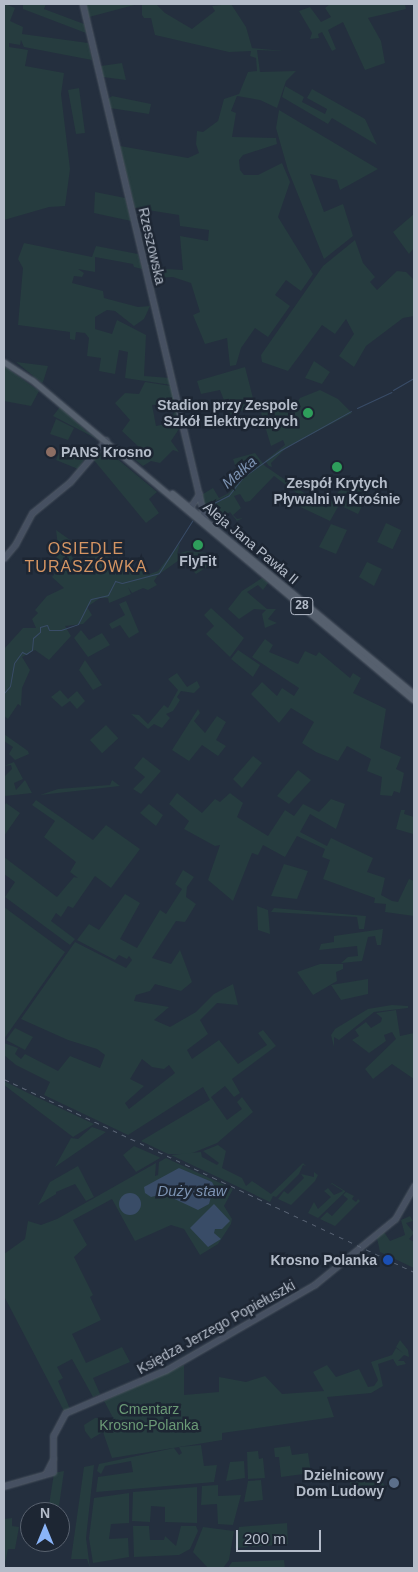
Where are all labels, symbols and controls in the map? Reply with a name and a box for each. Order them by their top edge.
street label: Rzeszowska [135,206,169,286]
place label: Stadion przy Zespole Szkół Elektrycznych [157,397,298,430]
marker: Stadion przy Zespole Szkół Elektrycznych [302,407,314,419]
place label: PANS Krosno [61,444,152,460]
marker: PANS Krosno [45,446,57,458]
water label: Małka [218,452,260,492]
marker: Zespół Krytych Pływalni w Krośnie [331,461,343,473]
place label: Zespół Krytych Pływalni w Krośnie [274,475,400,508]
street label: Aleja Jana Pawła II [200,498,302,588]
district label: OSIEDLE TURASZÓWKA [23,539,149,577]
marker: FlyFit [192,539,204,551]
place label: FlyFit [179,553,217,569]
road number: 28 [290,596,314,616]
water label: Duży staw [157,1182,227,1200]
place label: Krosno Polanka [270,1252,377,1268]
marker: Krosno Polanka [381,1253,395,1267]
street label: Księdza Jerzego Popiełuszki [134,1276,298,1378]
park label: Cmentarz Krosno-Polanka [99,1401,199,1434]
place label: Dzielnicowy Dom Ludowy [296,1467,384,1500]
marker: Dzielnicowy Dom Ludowy [388,1477,400,1489]
north arrow [20,1502,70,1552]
text: N [40,1505,50,1521]
scale bar [238,1520,323,1552]
text: 200 m [244,1530,286,1547]

